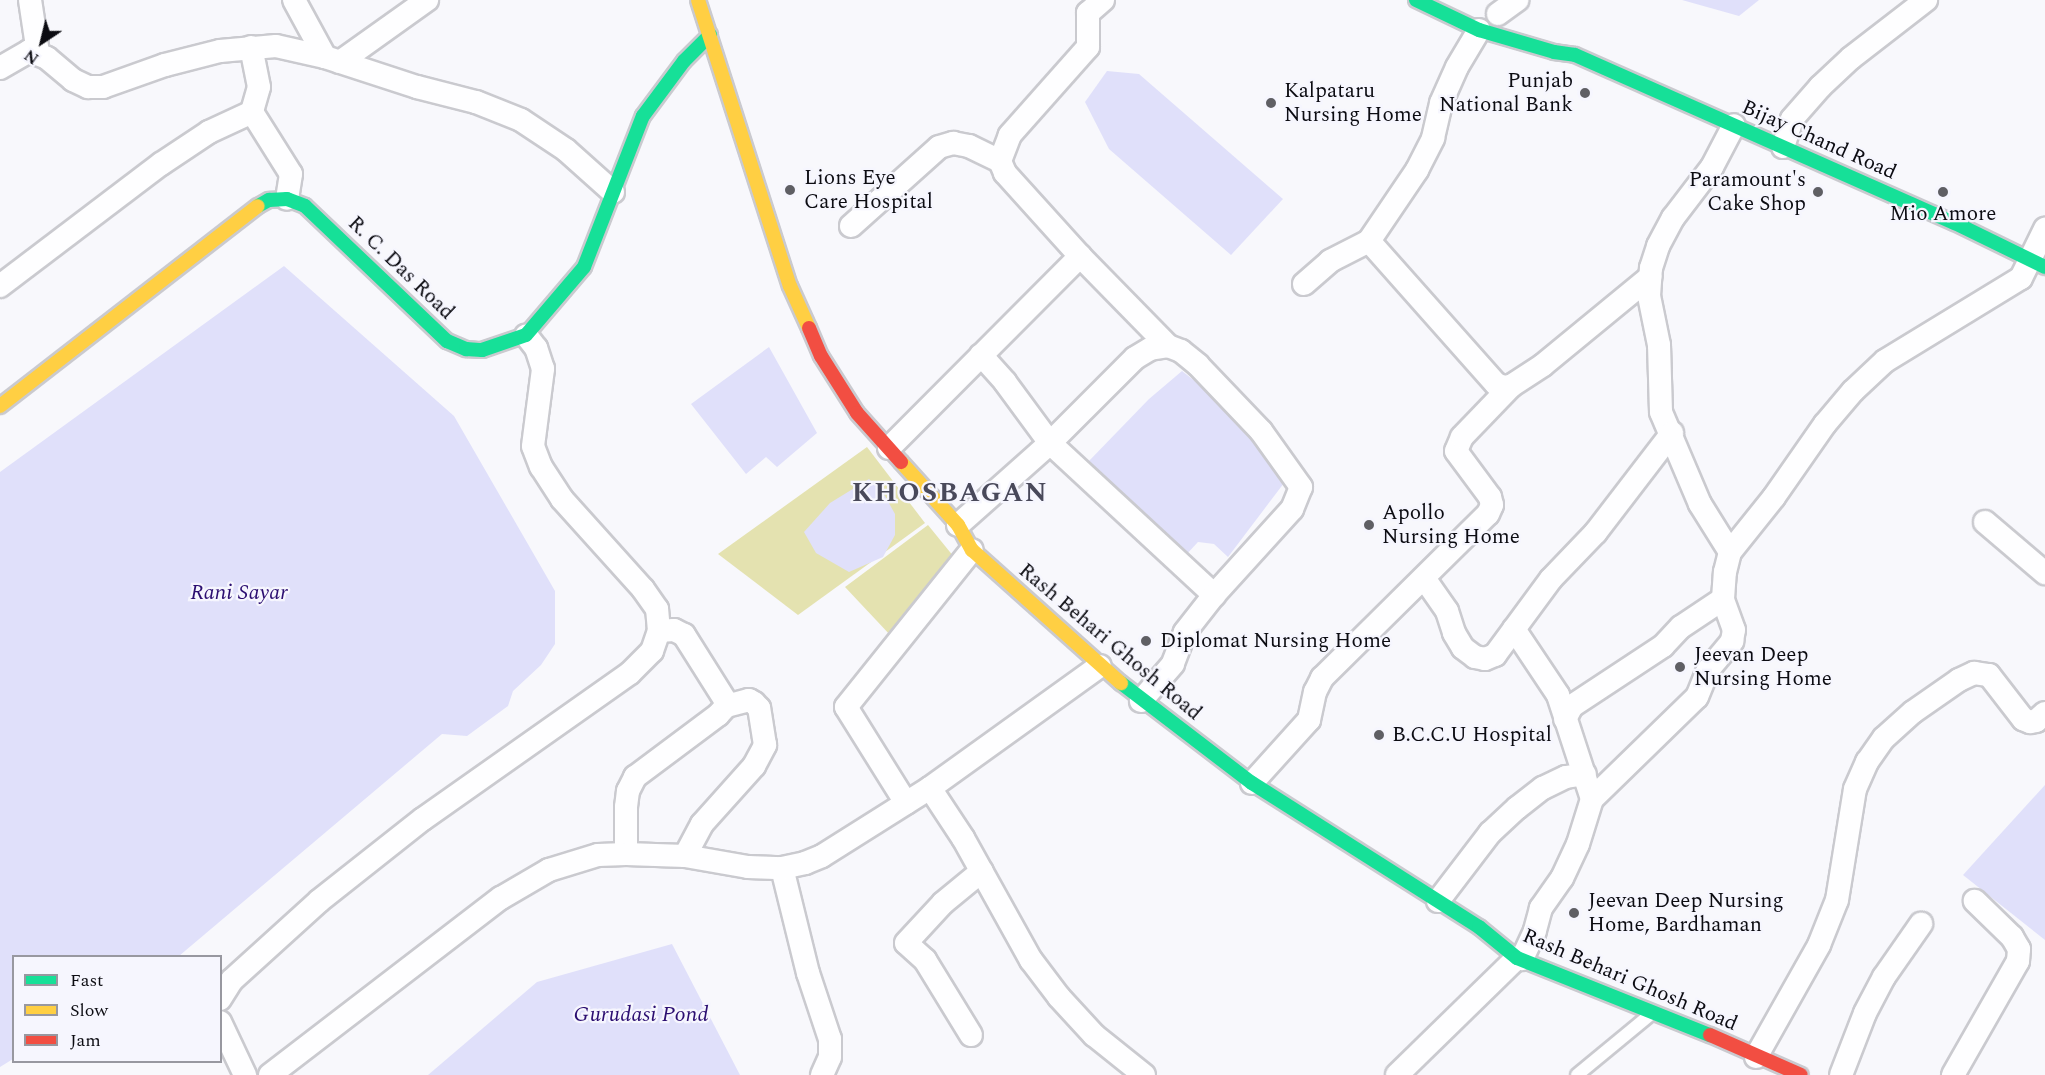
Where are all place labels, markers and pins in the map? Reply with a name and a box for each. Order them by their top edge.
place label: Punjab National Bank [1439,68,1573,118]
place label: Kalpataru Nursing Home [1284,78,1422,128]
marker: Punjab National Bank [1578,86,1592,100]
marker: Kalpataru Nursing Home [1262,94,1280,112]
place label: Lions Eye Care Hospital [804,165,933,215]
place label: Paramount's Cake Shop [1689,167,1806,217]
marker: Lions Eye Care Hospital [781,181,799,199]
marker: Paramount's Cake Shop [1811,185,1825,199]
marker: Mio Amore [1936,185,1950,199]
place label: Mio Amore [1890,201,1996,227]
place label: Apollo Nursing Home [1382,500,1520,550]
marker: Apollo Nursing Home [1360,516,1378,534]
place label: Diplomat Nursing Home [1160,628,1391,654]
marker: Diplomat Nursing Home [1137,632,1155,650]
place label: Jeevan Deep Nursing Home [1694,642,1832,692]
marker: Jeevan Deep Nursing Home [1671,658,1689,676]
place label: B.C.C.U Hospital [1392,722,1552,748]
marker: B.C.C.U Hospital [1370,726,1388,744]
place label: Jeevan Deep Nursing Home, Bardhaman [1588,888,1784,938]
marker: Jeevan Deep Nursing Home, Bardhaman [1565,904,1583,922]

